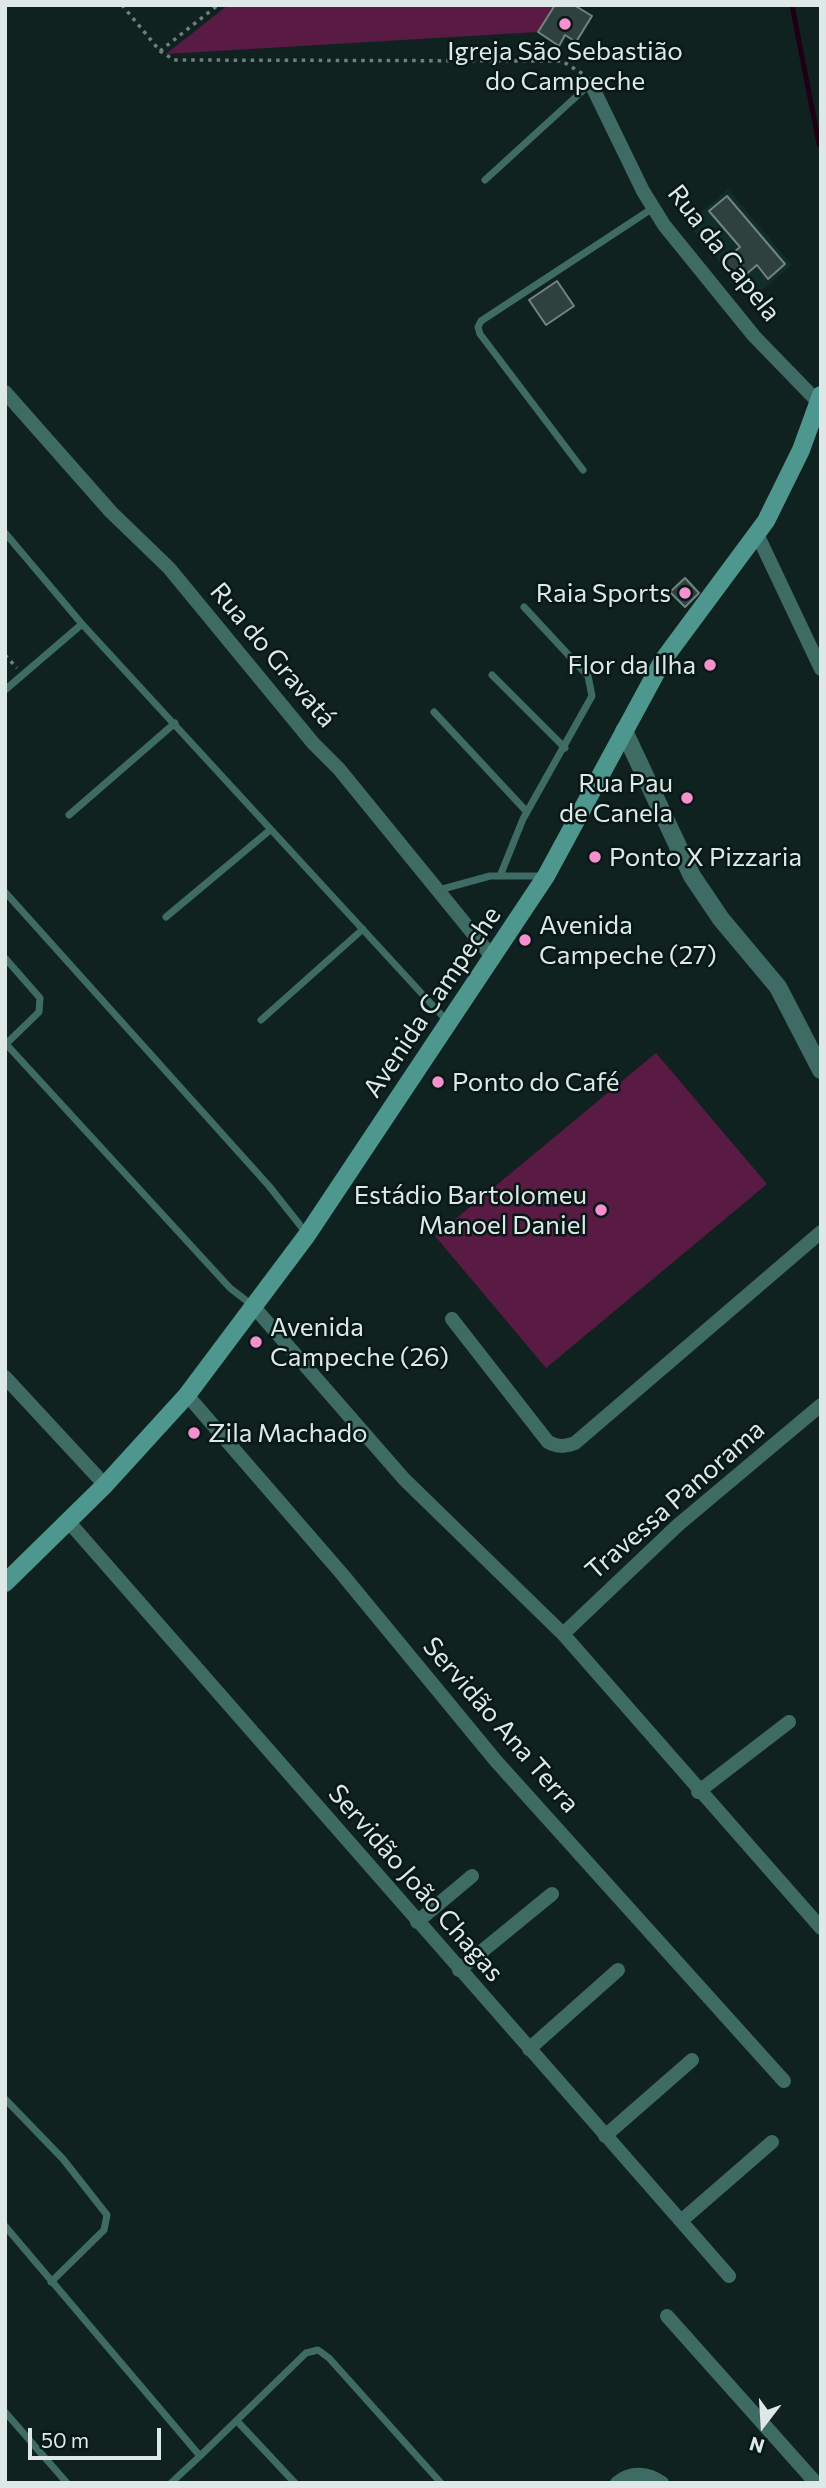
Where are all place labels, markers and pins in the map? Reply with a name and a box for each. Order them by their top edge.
marker: Igreja São Sebastião do Campeche [557,16,573,32]
place label: Igreja São Sebastião do Campeche [447,35,683,96]
place label: Raia Sports [536,577,671,609]
marker: Raia Sports [677,585,693,601]
place label: Flor da Ilha [568,649,696,681]
marker: Flor da Ilha [702,657,718,673]
place label: Rua Pau de Canela [559,767,673,828]
marker: Rua Pau de Canela [679,790,695,806]
place label: Ponto X Pizzaria [609,841,802,873]
marker: Ponto X Pizzaria [587,849,603,865]
place label: Avenida Campeche (27) [539,909,717,970]
marker: Avenida Campeche (27) [517,932,533,948]
place label: Ponto do Café [452,1066,620,1098]
marker: Ponto do Café [430,1074,446,1090]
place label: Estádio Bartolomeu Manoel Daniel [354,1179,587,1240]
marker: Estádio Bartolomeu Manoel Daniel [593,1202,609,1218]
place label: Avenida Campeche (26) [270,1311,449,1372]
marker: Avenida Campeche (26) [248,1334,264,1350]
place label: Zila Machado [208,1417,367,1449]
marker: Zila Machado [186,1425,202,1441]

